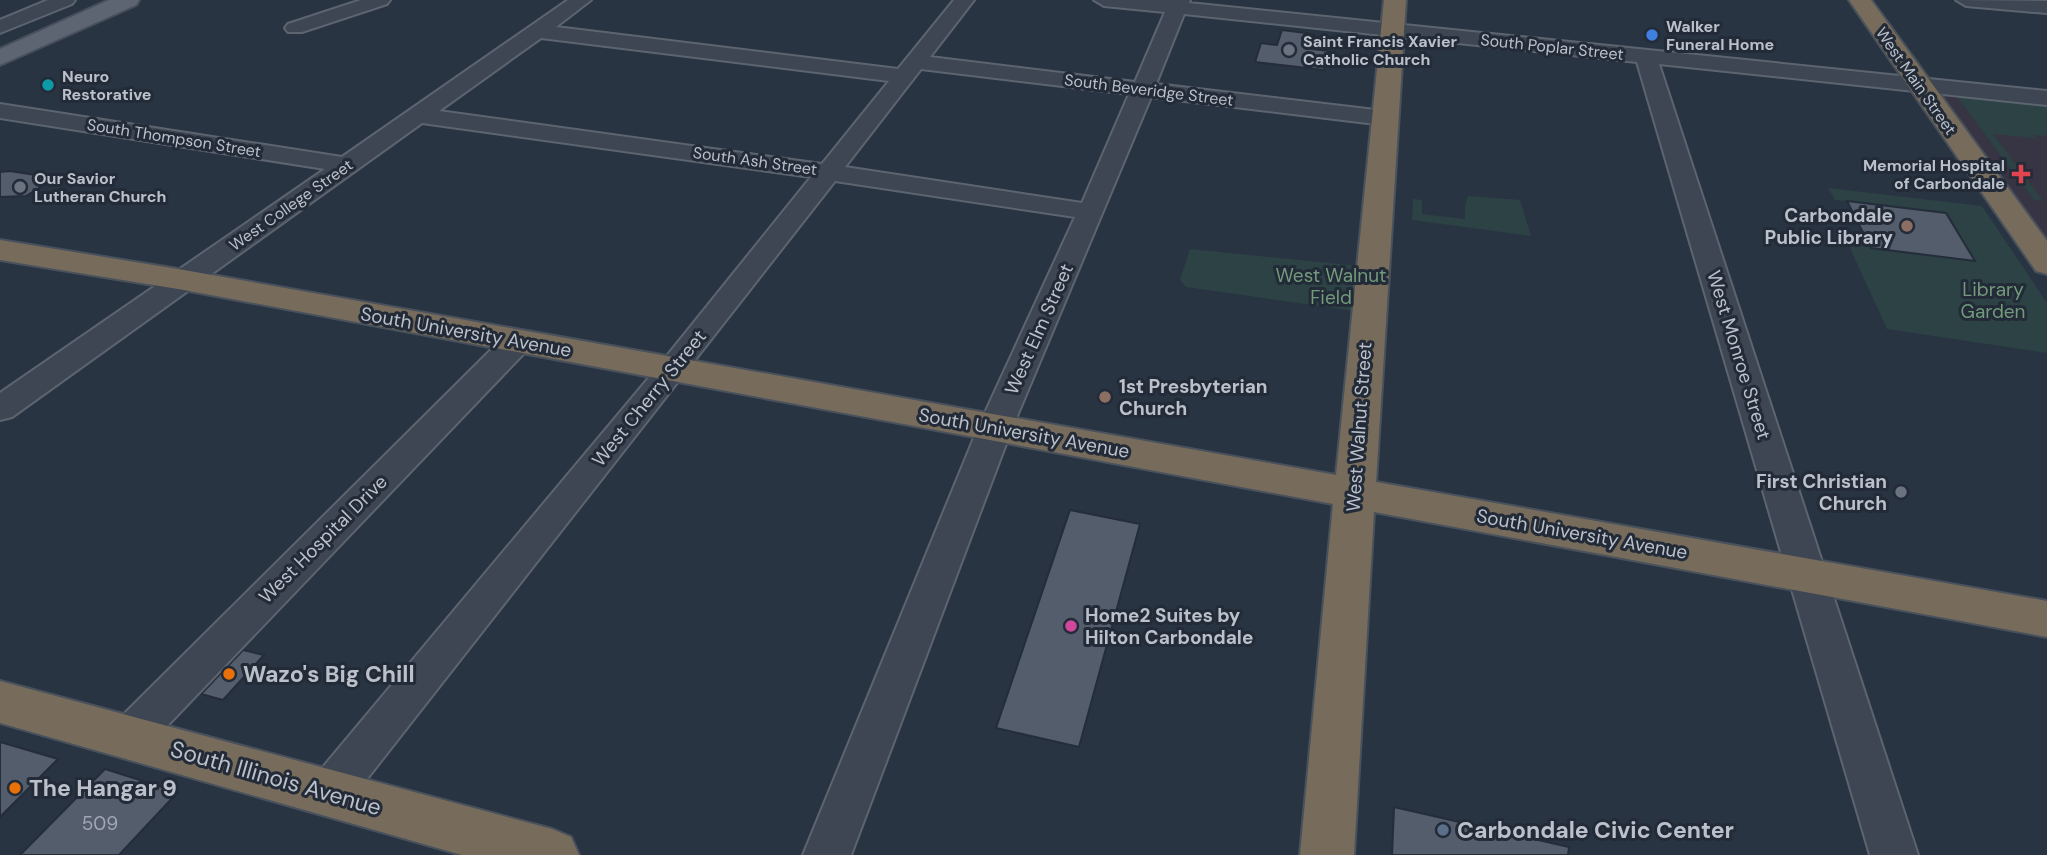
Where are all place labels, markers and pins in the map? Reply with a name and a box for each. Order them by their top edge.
place label: Walker Funeral Home [1666,16,1774,55]
marker: Walker Funeral Home [1644,27,1660,43]
place label: Saint Francis Xavier Catholic Church [1303,31,1458,70]
marker: Saint Francis Xavier Catholic Church [1281,42,1297,58]
place label: Neuro Restorative [62,66,151,105]
marker: Neuro Restorative [40,77,56,93]
place label: Memorial Hospital of Carbondale [1863,155,2005,194]
marker: Memorial Hospital of Carbondale [2011,164,2031,184]
place label: Our Savior Lutheran Church [34,168,166,207]
marker: Our Savior Lutheran Church [12,179,28,195]
place label: Carbondale Public Library [1765,203,1894,250]
marker: Carbondale Public Library [1899,218,1915,234]
place label: 1st Presbyterian Church [1119,374,1268,421]
marker: 1st Presbyterian Church [1097,389,1113,405]
place label: First Christian Church [1756,469,1887,516]
marker: First Christian Church [1893,484,1909,500]
place label: Home2 Suites by Hilton Carbondale [1085,603,1253,650]
marker: Home2 Suites by Hilton Carbondale [1063,618,1079,634]
place label: Wazo's Big Chill [243,659,415,689]
marker: Wazo's Big Chill [221,666,237,682]
place label: The Hangar 9 [29,773,177,803]
marker: The Hangar 9 [7,780,23,796]
place label: Carbondale Civic Center [1457,815,1734,845]
marker: Carbondale Civic Center [1435,822,1451,838]

